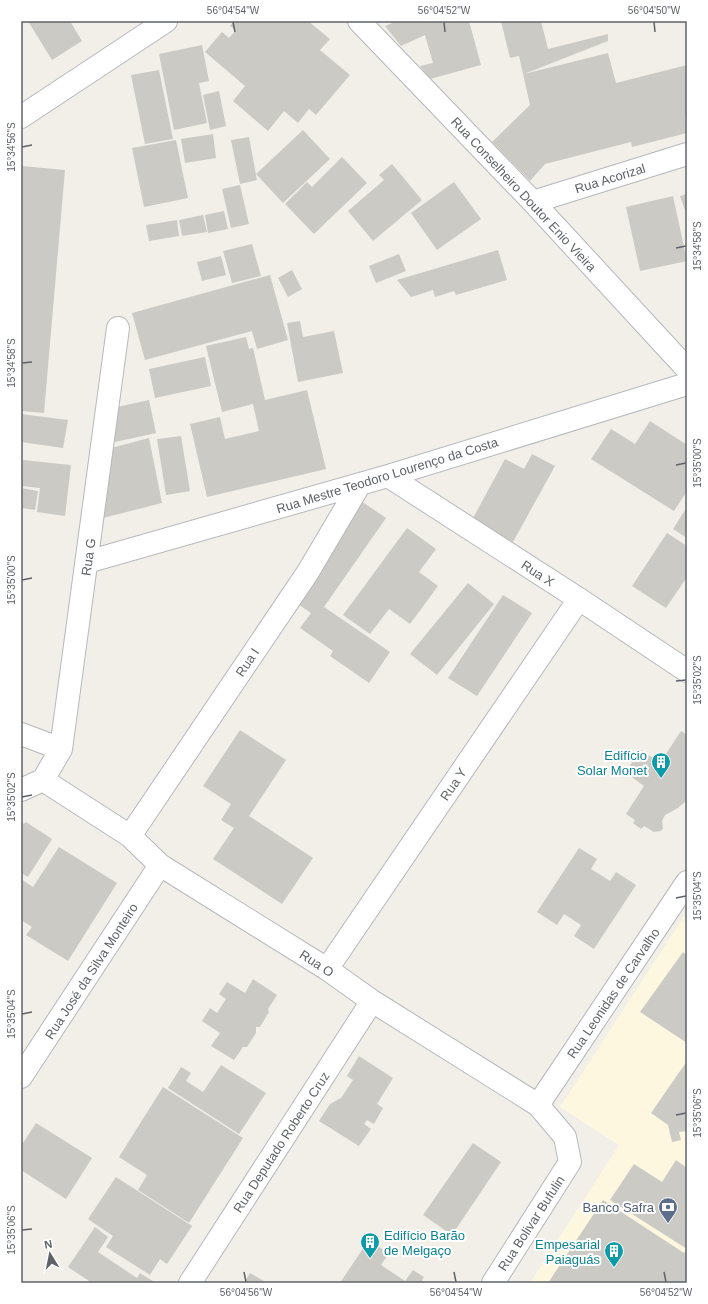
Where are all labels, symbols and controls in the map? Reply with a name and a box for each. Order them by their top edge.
text: 56°04'54"W [207,5,260,16]
text: 56°04'52"W [418,5,471,16]
text: 56°04'50"W [628,5,681,16]
street label: Rua Conselheiro Doutor Enio Vieira [448,114,600,275]
text: 15°34'56"S [6,122,17,172]
street label: Rua Acorizal [573,161,647,196]
text: 15°34'58"S [692,221,703,271]
text: 15°34'58"S [6,338,17,388]
street label: Rua Mestre Teodoro Lourenço da Costa [274,434,501,516]
text: 15°35'00"S [692,438,703,488]
street label: Rua G [78,537,99,577]
text: 15°35'00"S [6,555,17,605]
street label: Rua X [518,557,557,590]
street label: Rua I [233,645,262,679]
text: 15°35'02"S [692,655,703,705]
place label: Edifício Solar Monet [577,748,647,778]
building icon: Edifício Solar Monet [650,751,672,779]
street label: Rua Y [437,765,470,803]
text: 15°35'02"S [6,772,17,822]
text: 15°35'04"S [692,871,703,921]
street label: Rua José da Silva Monteiro [42,901,141,1042]
street label: Rua Leonidas de Carvalho [564,925,663,1061]
street label: Rua O [297,947,337,980]
text: 15°35'04"S [6,989,17,1039]
street label: Rua Deputado Roberto Cruz [230,1069,333,1215]
text: 15°35'06"S [692,1088,703,1138]
street label: Rua Bolivar Bufulin [495,1173,568,1274]
bank icon: Banco Safra [657,1196,679,1224]
place label: Banco Safra [582,1200,655,1215]
text: 15°35'06"S [6,1205,17,1255]
place label: Edifício Barão de Melgaço [384,1228,465,1258]
building icon: Edifício Barão de Melgaço [359,1231,381,1259]
north arrow [30,1234,70,1274]
place label: Empesarial Paiaguás [535,1237,600,1267]
text: N [43,1238,53,1251]
building icon: Empesarial Paiaguás [603,1240,625,1268]
text: 56°04'56"W [220,1287,273,1298]
text: 56°04'54"W [430,1287,483,1298]
text: 56°04'52"W [640,1287,693,1298]

